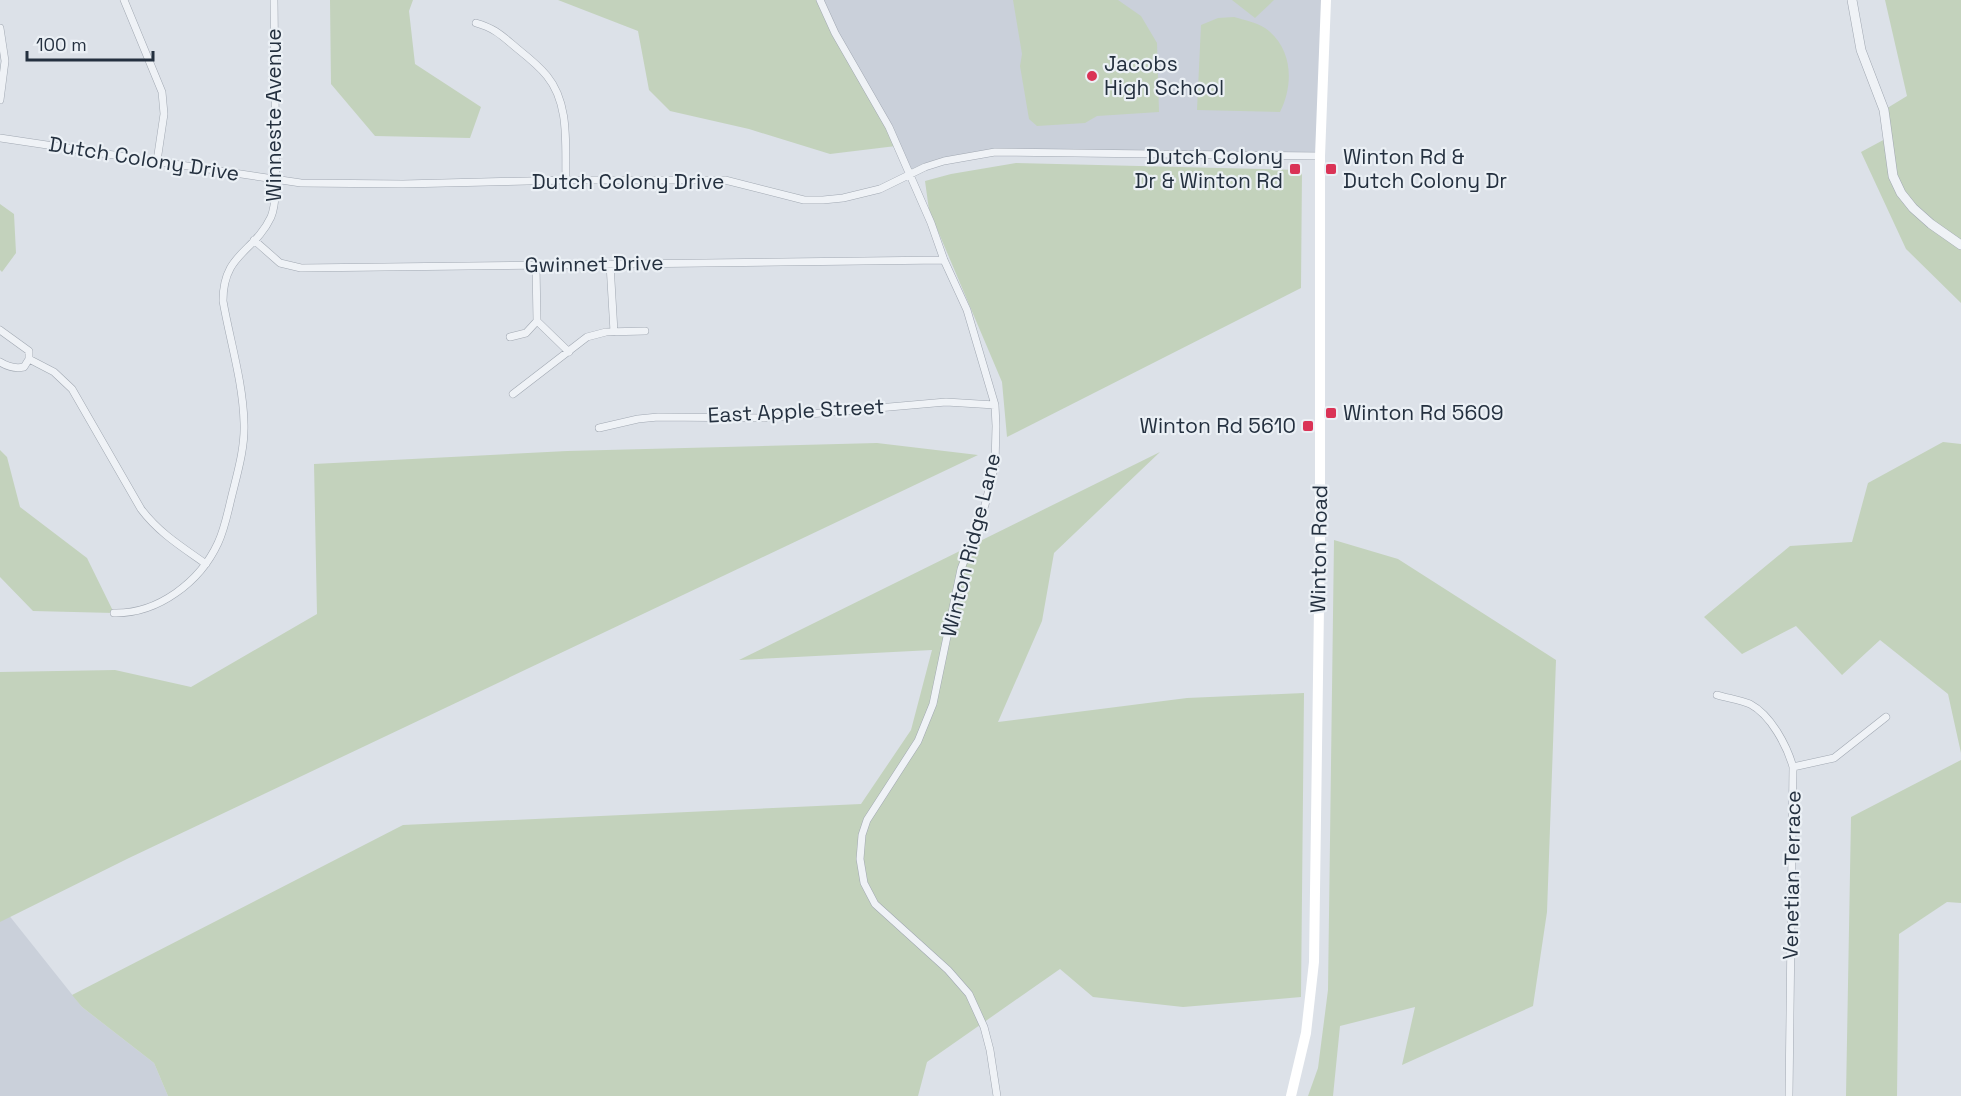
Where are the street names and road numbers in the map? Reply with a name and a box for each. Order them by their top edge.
street label: Winneste Avenue [260,28,287,202]
street label: Dutch Colony Drive [47,130,241,187]
street label: Dutch Colony Drive [532,168,724,195]
street label: Gwinnet Drive [524,249,664,278]
street label: East Apple Street [707,392,885,429]
street label: Winton Ridge Lane [935,450,1006,640]
street label: Winton Road [1304,485,1333,613]
street label: Venetian Terrace [1777,790,1806,960]

